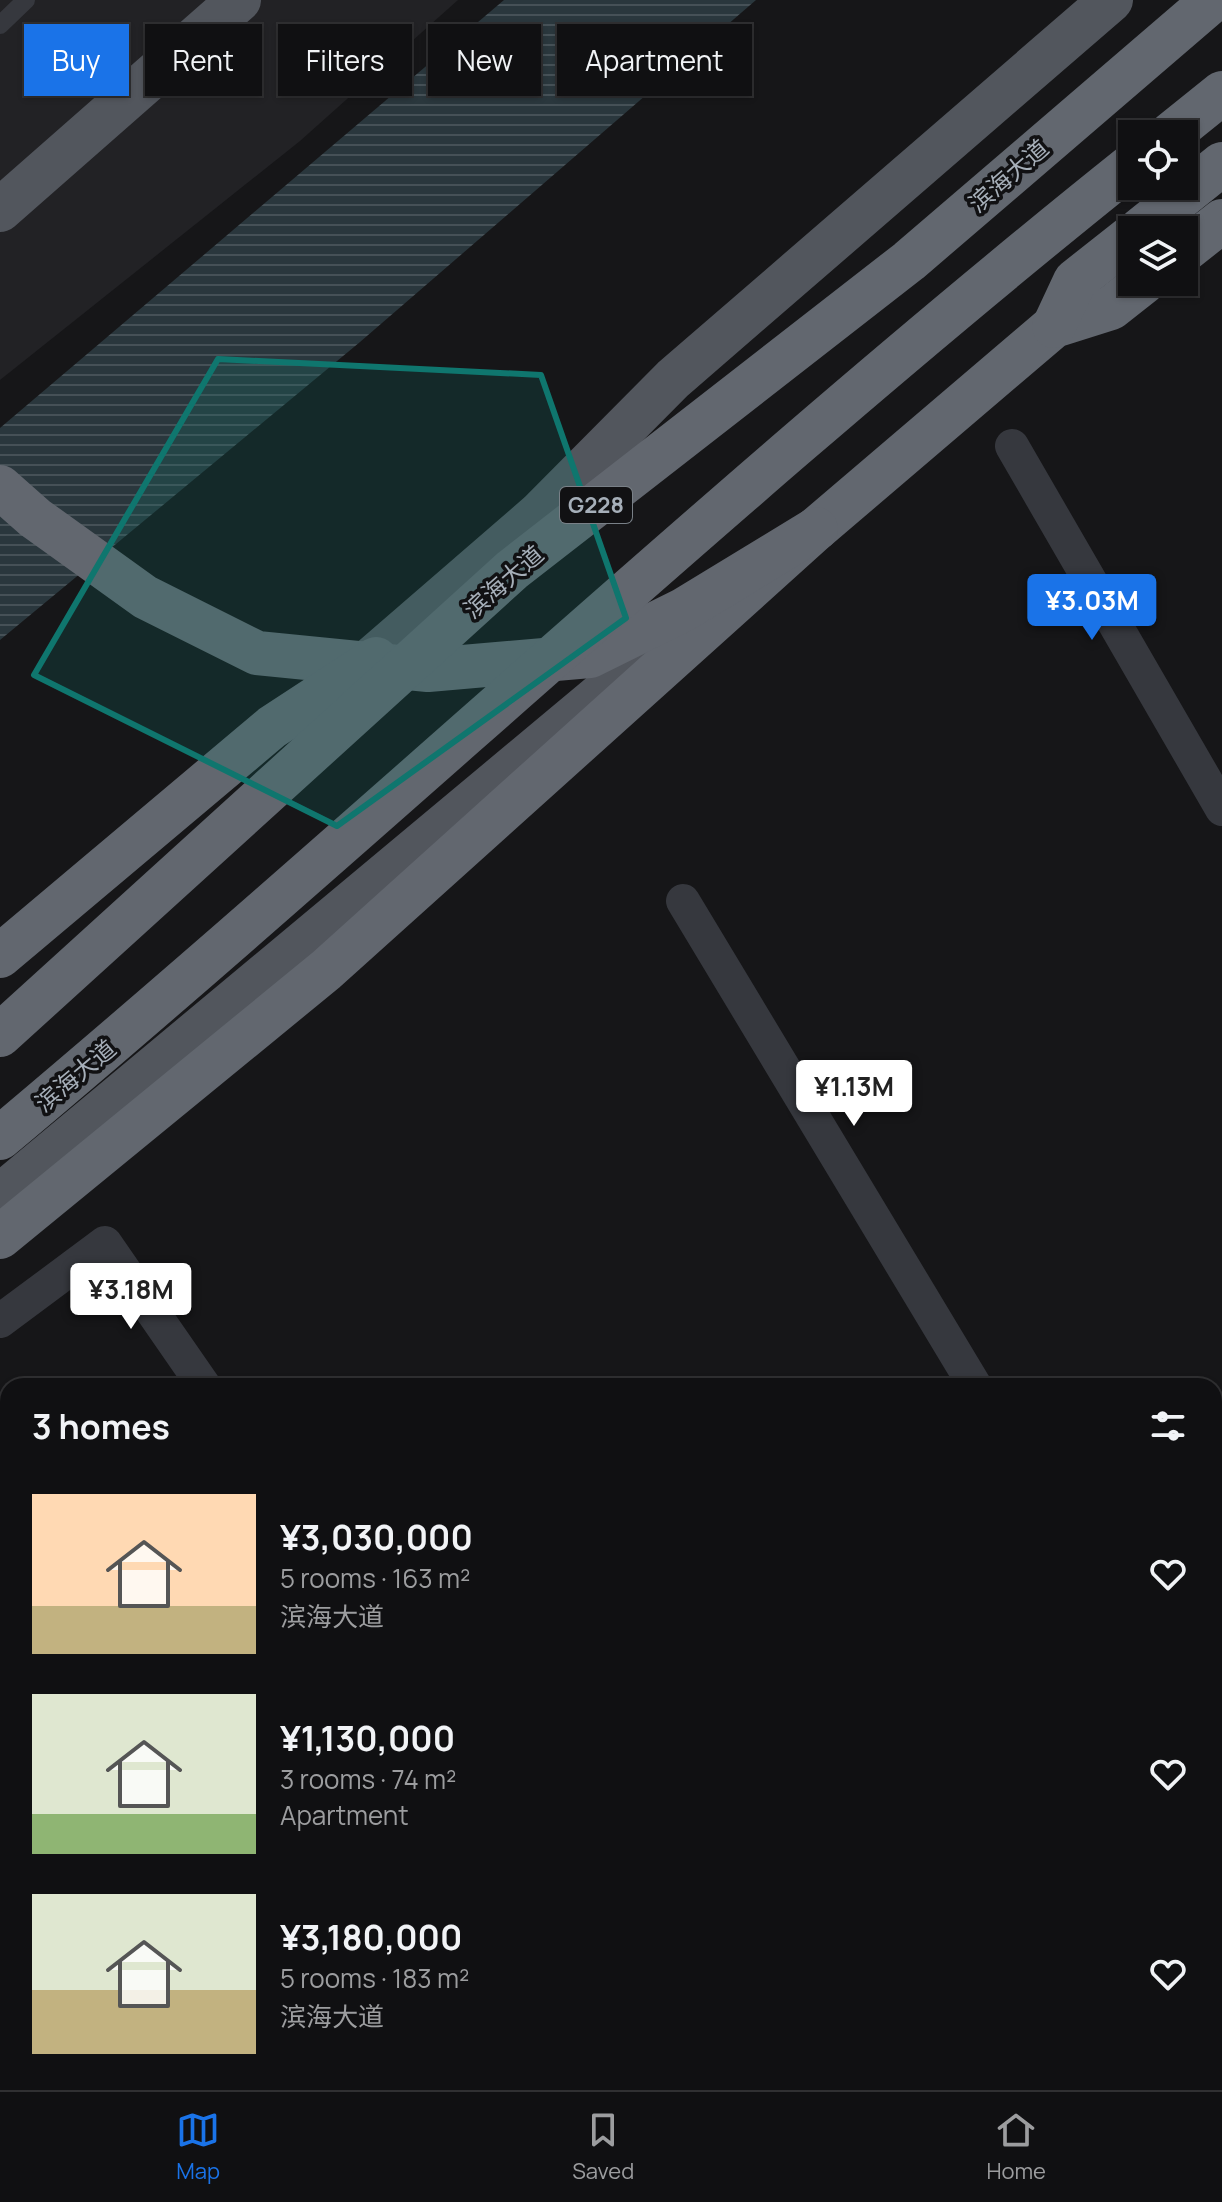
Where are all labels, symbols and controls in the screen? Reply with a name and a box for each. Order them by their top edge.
chip: Buy [24,24,129,96]
chip: Rent [145,24,262,96]
chip: Filters [278,24,412,96]
chip: New [428,24,541,96]
chip: Apartment [557,24,752,96]
map controls [1118,120,1198,296]
button: locate [1118,120,1198,200]
street label: 滨海大道 [961,131,1055,219]
button: layers [1118,216,1198,296]
road number: G228 [560,487,632,523]
street label: 滨海大道 [456,537,550,625]
pin: ¥3.03M [1027,574,1157,642]
text: ¥3.03M [1045,582,1139,618]
street label: 滨海大道 [28,1032,122,1118]
pin: ¥1.13M [789,1060,919,1128]
text: ¥1.13M [814,1068,894,1104]
pin: ¥3.18M [66,1263,196,1331]
text: ¥3.18M [88,1271,174,1307]
text: 3 homes [32,1403,170,1449]
icon: filters [1146,1404,1190,1448]
text: ¥3,030,000 [280,1514,473,1560]
icon: home [96,1526,192,1622]
icon: heart [1146,1552,1190,1596]
text: 5 rooms · 163 m² [280,1560,470,1596]
text: 滨海大道 [280,1598,384,1634]
text: ¥1,130,000 [280,1715,455,1761]
icon: home [96,1726,192,1822]
icon: heart [1146,1752,1190,1796]
text: 3 rooms · 74 m² [280,1761,456,1797]
text: Apartment [280,1797,409,1833]
text: ¥3,180,000 [280,1914,462,1960]
icon: home [96,1926,192,2022]
icon: heart [1146,1952,1190,1996]
text: 5 rooms · 183 m² [280,1960,469,1996]
text: 滨海大道 [280,1998,384,2034]
tab: Map [176,2108,220,2186]
tab: Saved [572,2108,634,2186]
tab: Home [986,2108,1046,2186]

